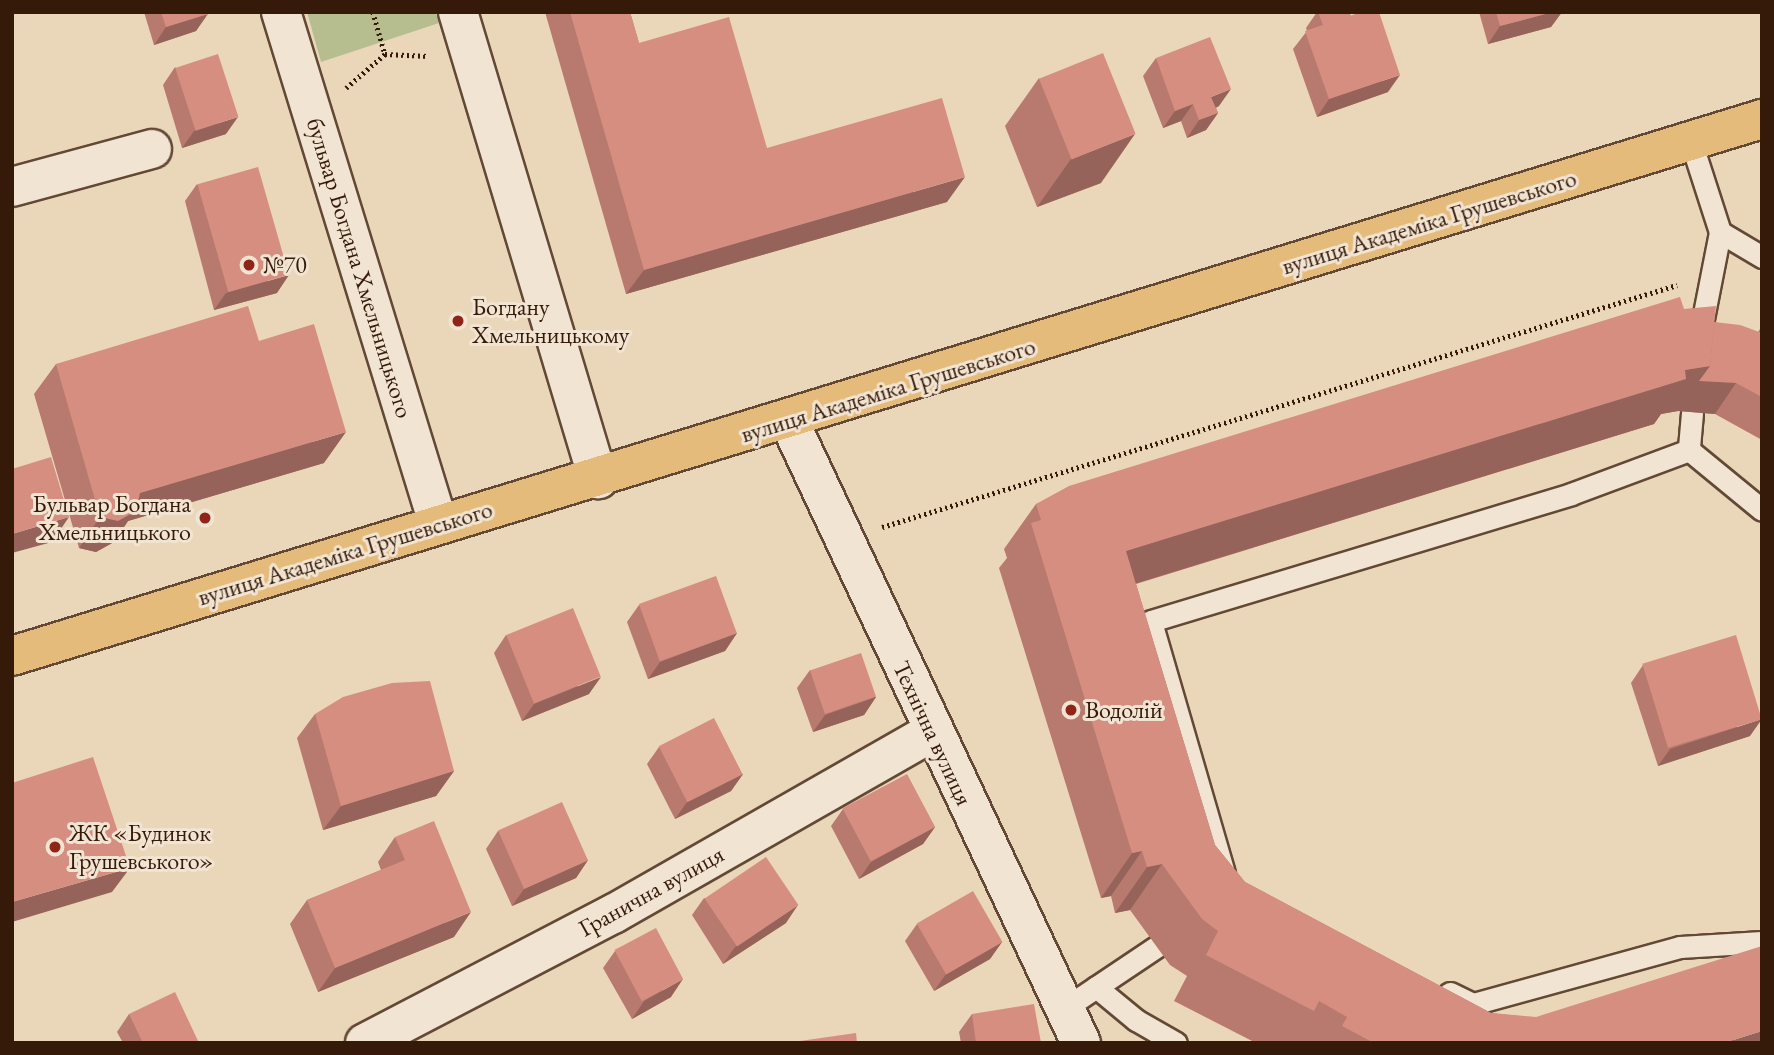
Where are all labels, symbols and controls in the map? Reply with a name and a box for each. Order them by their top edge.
street label: бульвар Богдана Хмельницького [301,115,419,421]
street label: вулиця Академіка Грушевського [1278,163,1580,281]
place label: №70 [263,251,307,279]
marker: №70 [241,257,257,273]
place label: Богдану Хмельницькому [472,293,629,349]
marker: Богдану Хмельницькому [450,313,466,329]
street label: вулиця Академіка Грушевського [737,331,1039,449]
place label: Бульвар Богдана Хмельницького [33,490,191,546]
street label: вулиця Академіка Грушевського [194,494,496,612]
marker: Бульвар Богдана Хмельницького [197,510,213,526]
street label: Технічна вулиця [887,656,979,810]
place label: Водолій [1085,696,1163,724]
marker: Водолій [1063,702,1079,718]
place label: ЖК «Будинок Грушевського» [69,819,213,875]
marker: ЖК «Будинок Грушевського» [47,839,63,855]
street label: Гранична вулиця [573,839,729,943]

